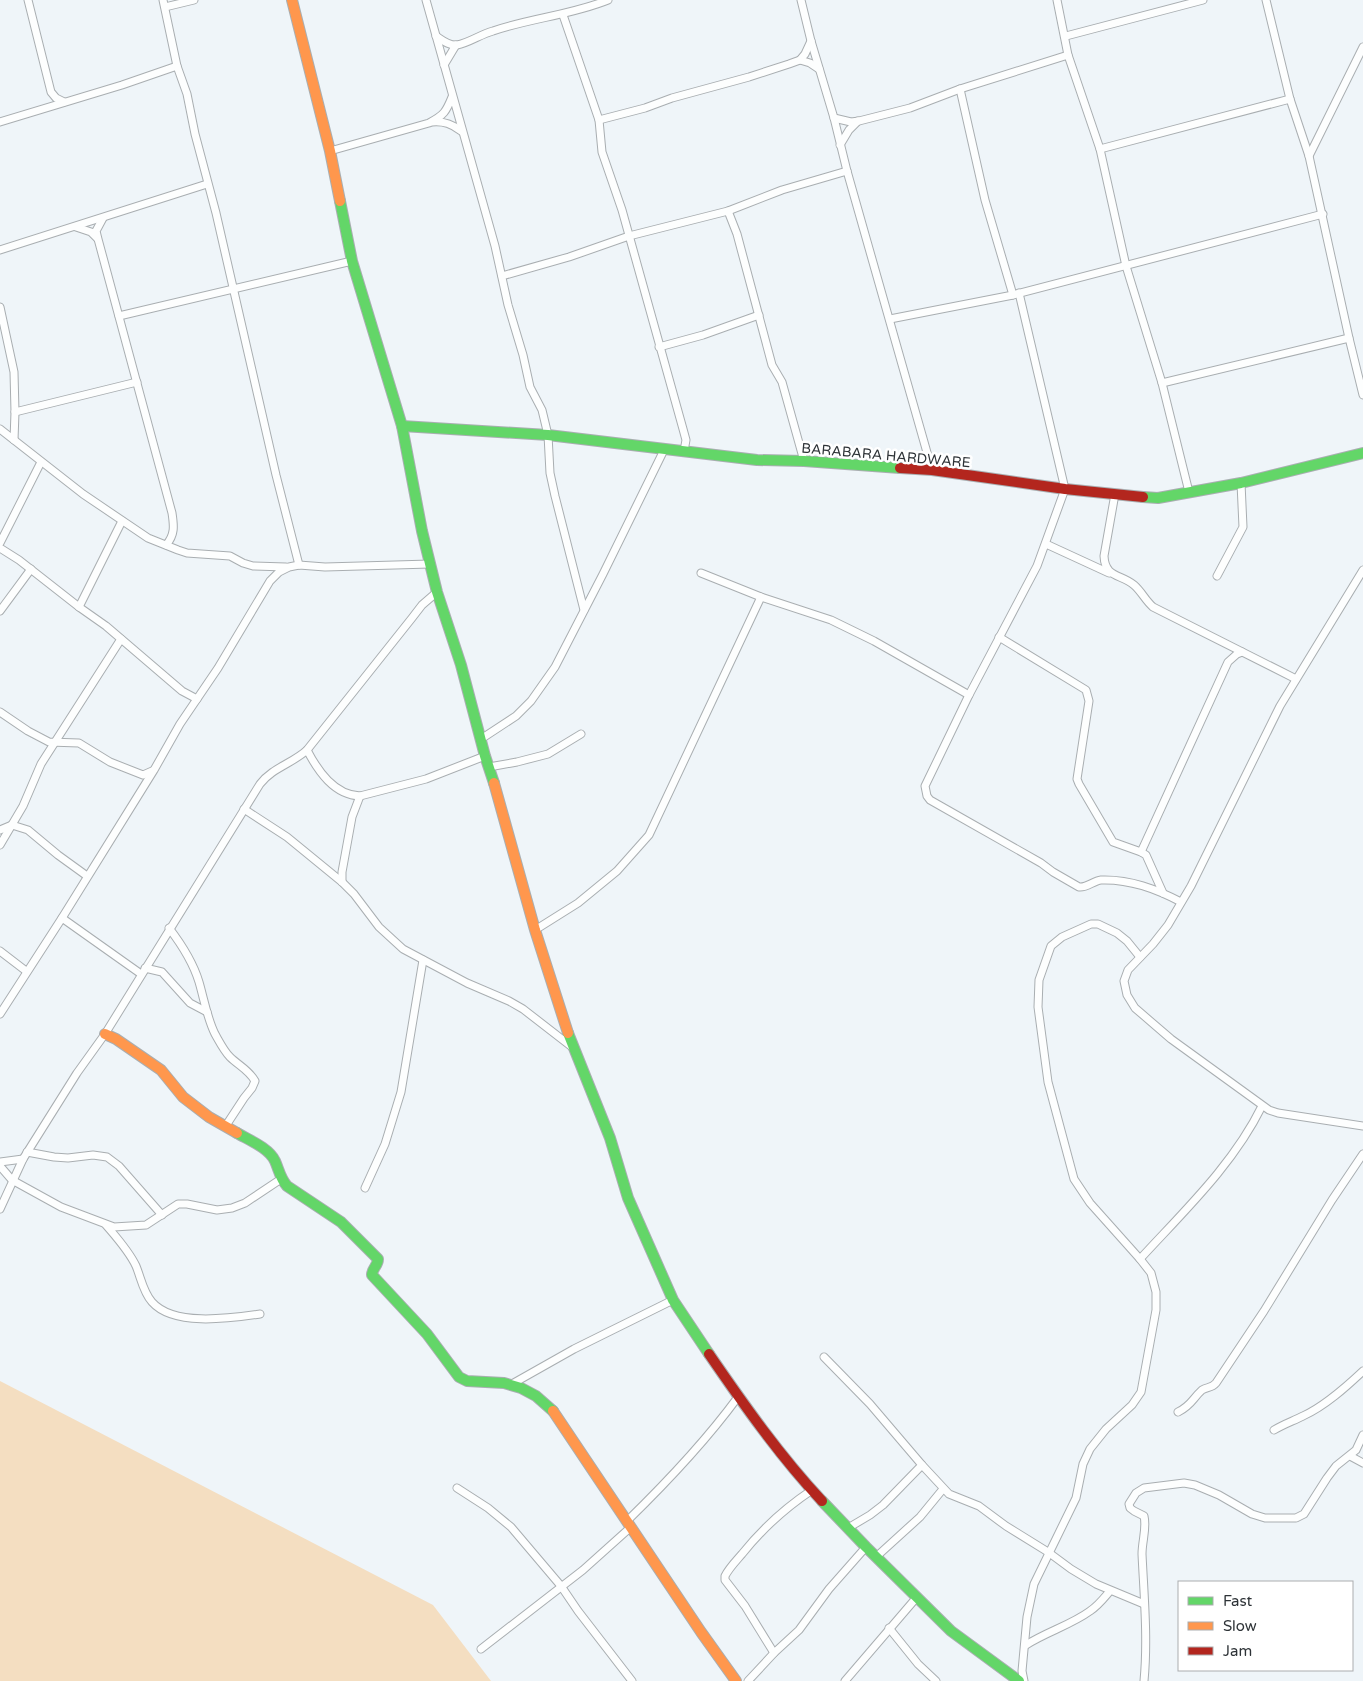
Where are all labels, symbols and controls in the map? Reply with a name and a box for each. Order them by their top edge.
street label: BARABARA HARDWARE [801,440,971,471]
legend [1178,1581,1353,1671]
text: Fast [1223,1592,1253,1610]
text: Slow [1223,1617,1257,1635]
text: Jam [1223,1642,1252,1660]

